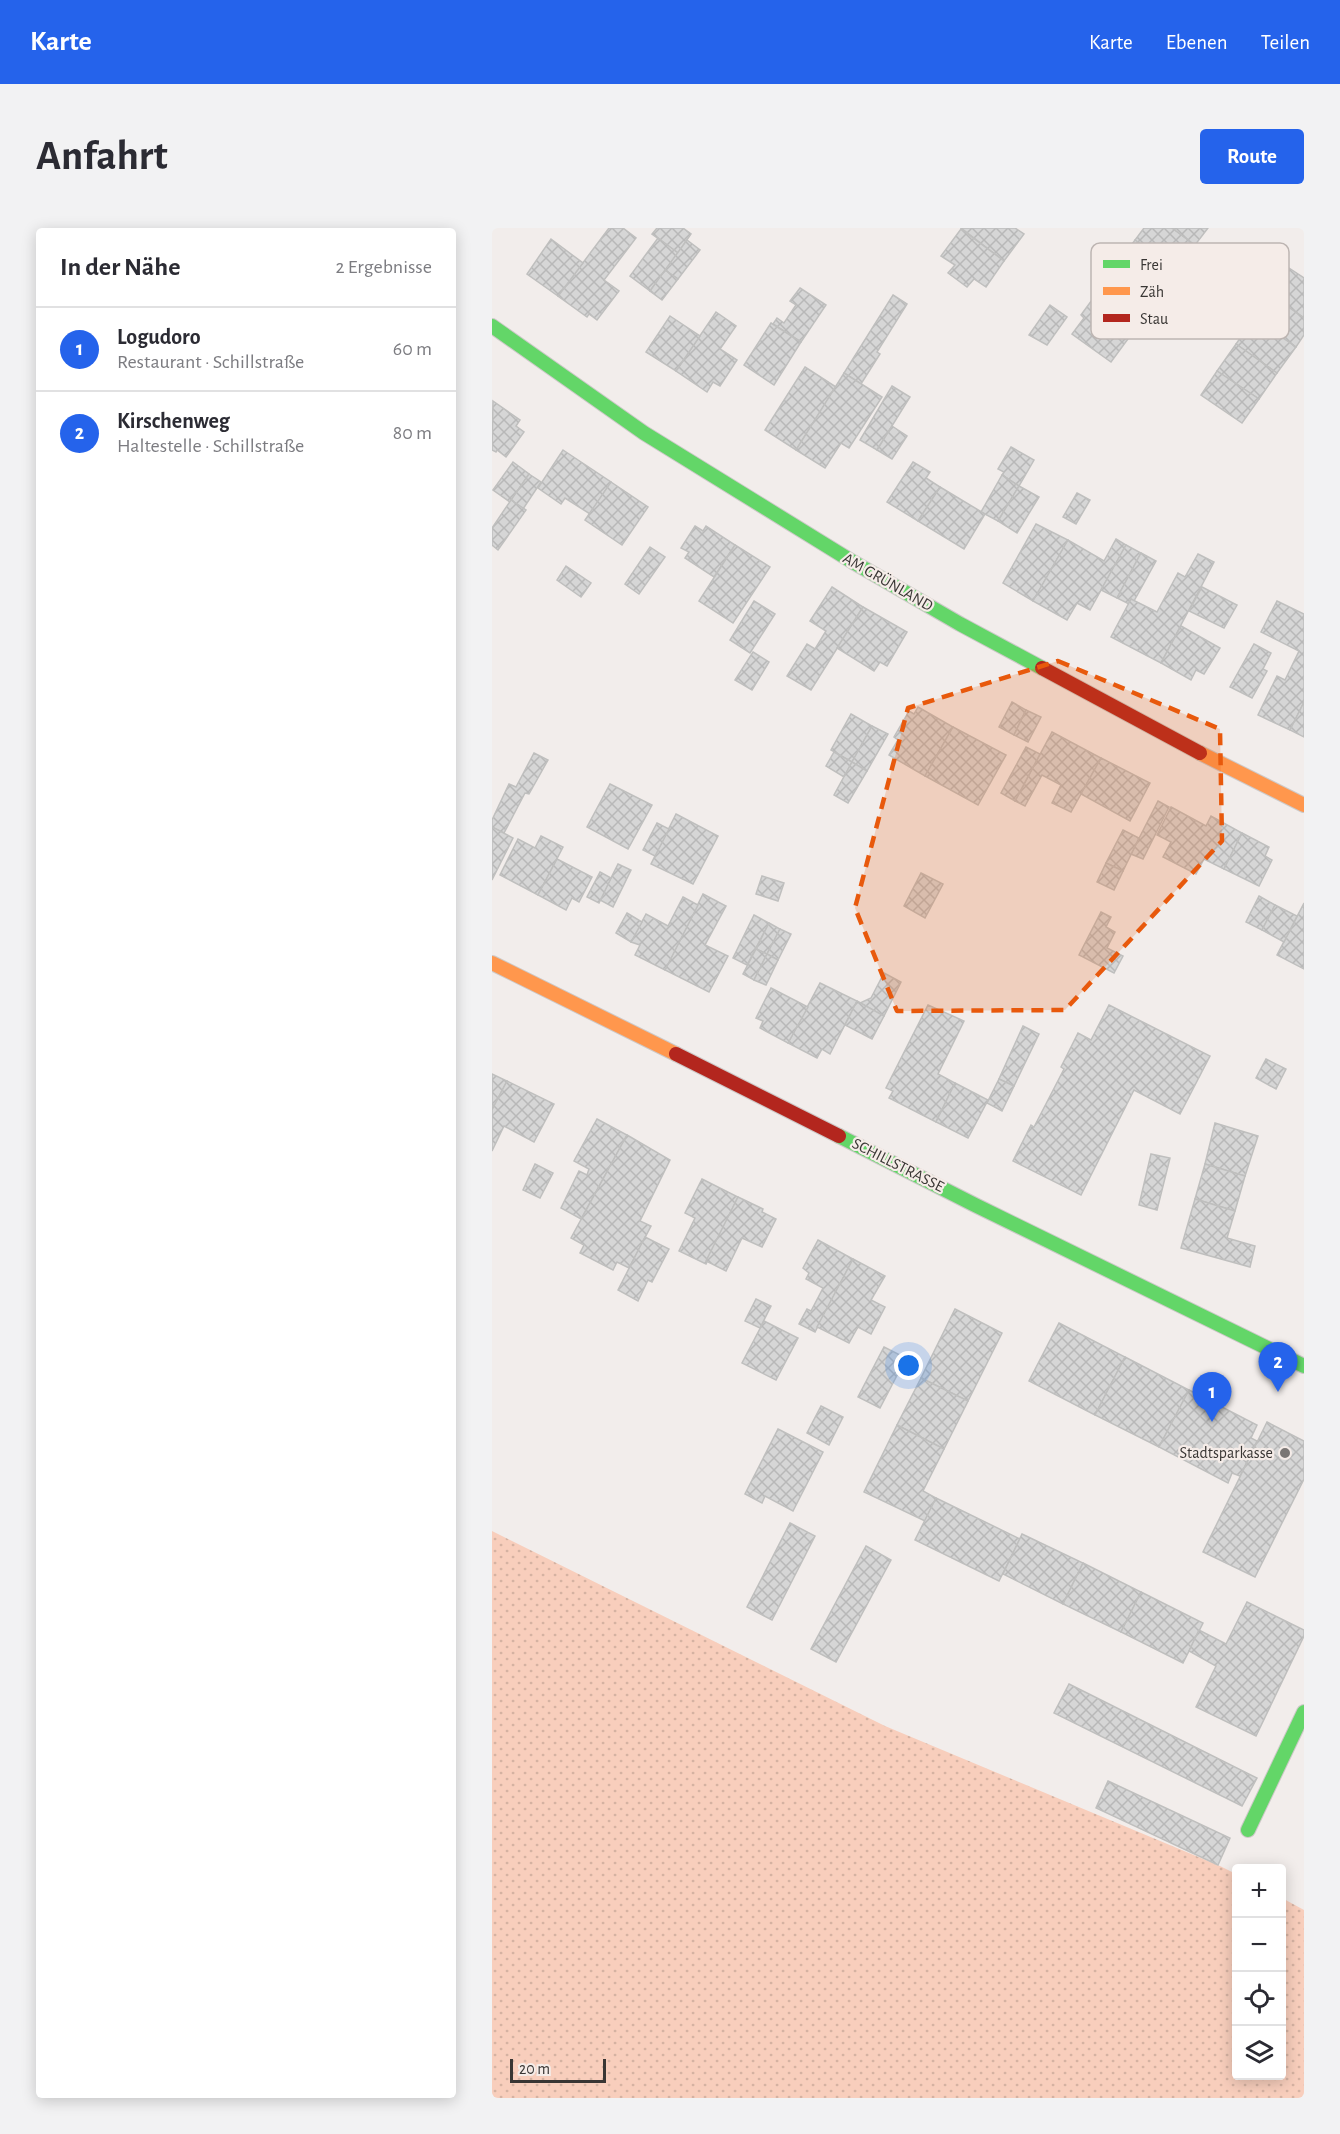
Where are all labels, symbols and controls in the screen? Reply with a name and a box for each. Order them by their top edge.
text: Karte [30,28,92,56]
text: Karte [1089,32,1133,53]
text: Ebenen [1166,32,1228,53]
text: Teilen [1261,32,1310,53]
button: Route [1200,129,1304,184]
text: Anfahrt [36,135,168,177]
legend [1091,243,1289,339]
text: In der Nähe [60,254,180,280]
text: 2 Ergebnisse [335,257,432,277]
text: Frei [1140,257,1163,273]
text: Zäh [1140,284,1164,300]
text: Stau [1140,311,1168,327]
text: Logudoro [117,326,201,348]
text: 1 [76,339,83,359]
text: 60 m [393,339,432,359]
text: Restaurant · Schillstraße [117,352,304,372]
text: Kirschenweg [117,410,230,432]
text: 2 [75,423,84,443]
text: 80 m [393,423,432,443]
text: Haltestelle · Schillstraße [117,436,304,456]
street label: AM GRÜNLAND [840,548,937,614]
street label: SCHILLSTRASSE [850,1135,947,1195]
pin: 2 [1258,1342,1298,1392]
your location [894,1351,923,1380]
pin: 1 [1192,1372,1232,1422]
place label: Stadtsparkasse [1180,1445,1273,1461]
marker: Stadtsparkasse [1278,1446,1292,1460]
map controls [1232,1864,1286,2080]
button: + [1232,1864,1286,1918]
button: − [1232,1918,1286,1972]
button: locate [1232,1972,1286,2026]
button: layers [1232,2026,1286,2080]
scale bar [510,2056,606,2084]
text: 20 m [519,2061,550,2077]

